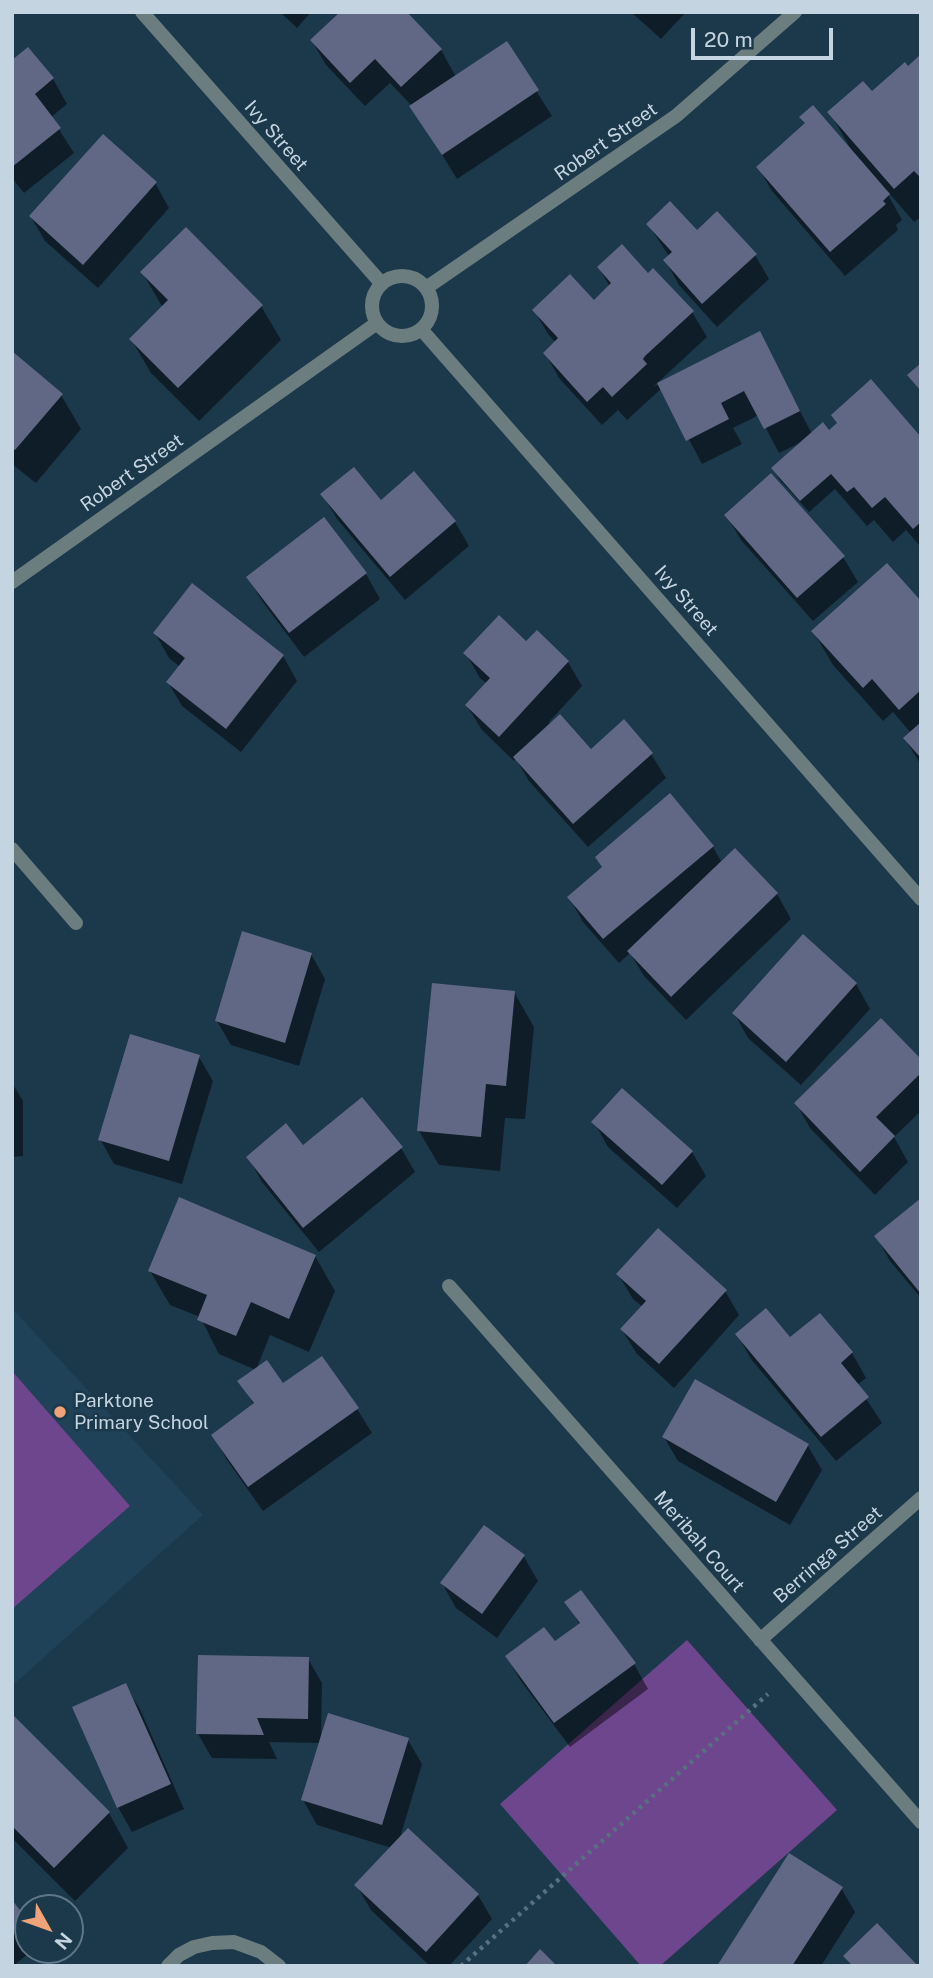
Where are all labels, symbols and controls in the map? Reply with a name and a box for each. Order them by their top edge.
scale bar [695,14,837,58]
text: 20 m [704,27,753,52]
street label: Ivy Street [239,96,313,176]
street label: Robert Street [550,98,662,186]
street label: Robert Street [76,429,188,517]
street label: Ivy Street [649,561,723,641]
place label: Parktone Primary School [74,1390,209,1434]
marker: Parktone Primary School [52,1404,68,1420]
street label: Meribah Court [649,1487,749,1597]
street label: Berringa Street [769,1502,887,1608]
north arrow [14,1894,84,1964]
text: N [50,1928,77,1954]

